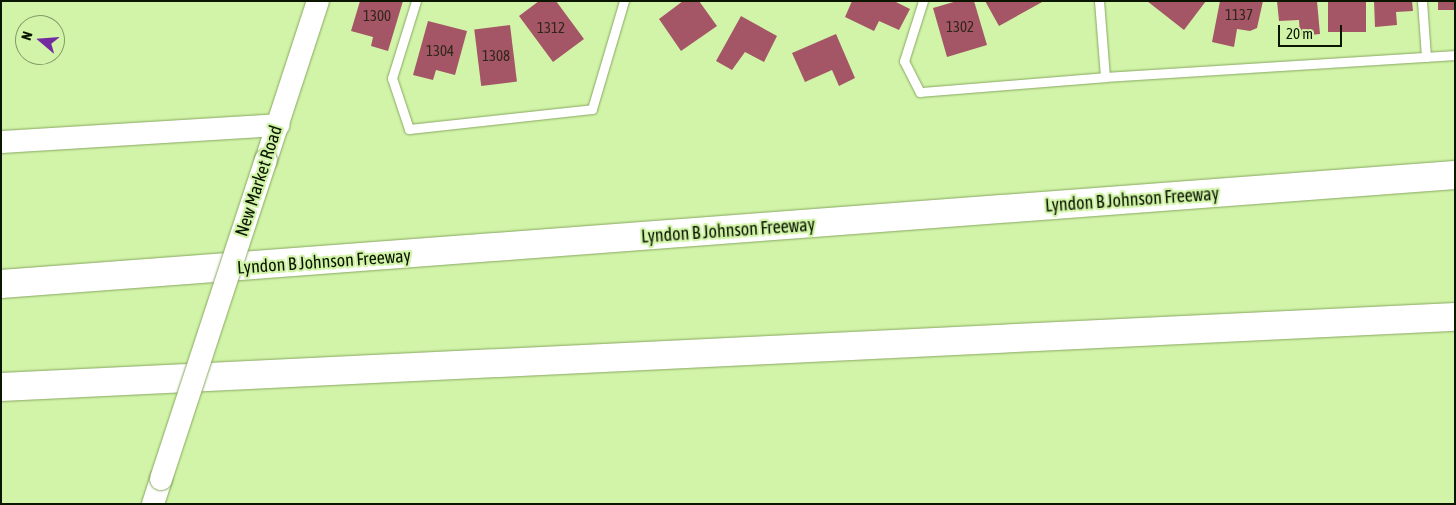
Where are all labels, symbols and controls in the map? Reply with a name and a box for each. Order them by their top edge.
house number: 1137 [1225,6,1253,24]
house number: 1300 [363,7,391,25]
north arrow [15,15,65,65]
scale bar [1281,15,1345,47]
house number: 1302 [946,18,974,36]
house number: 1312 [537,19,565,37]
text: 20 m [1286,25,1313,42]
text: N [18,29,36,42]
house number: 1304 [426,42,454,60]
house number: 1308 [482,47,510,65]
street label: New Market Road [231,123,287,239]
street label: Lyndon B Johnson Freeway [1044,183,1220,217]
street label: Lyndon B Johnson Freeway [640,214,816,248]
street label: Lyndon B Johnson Freeway [236,245,412,279]

